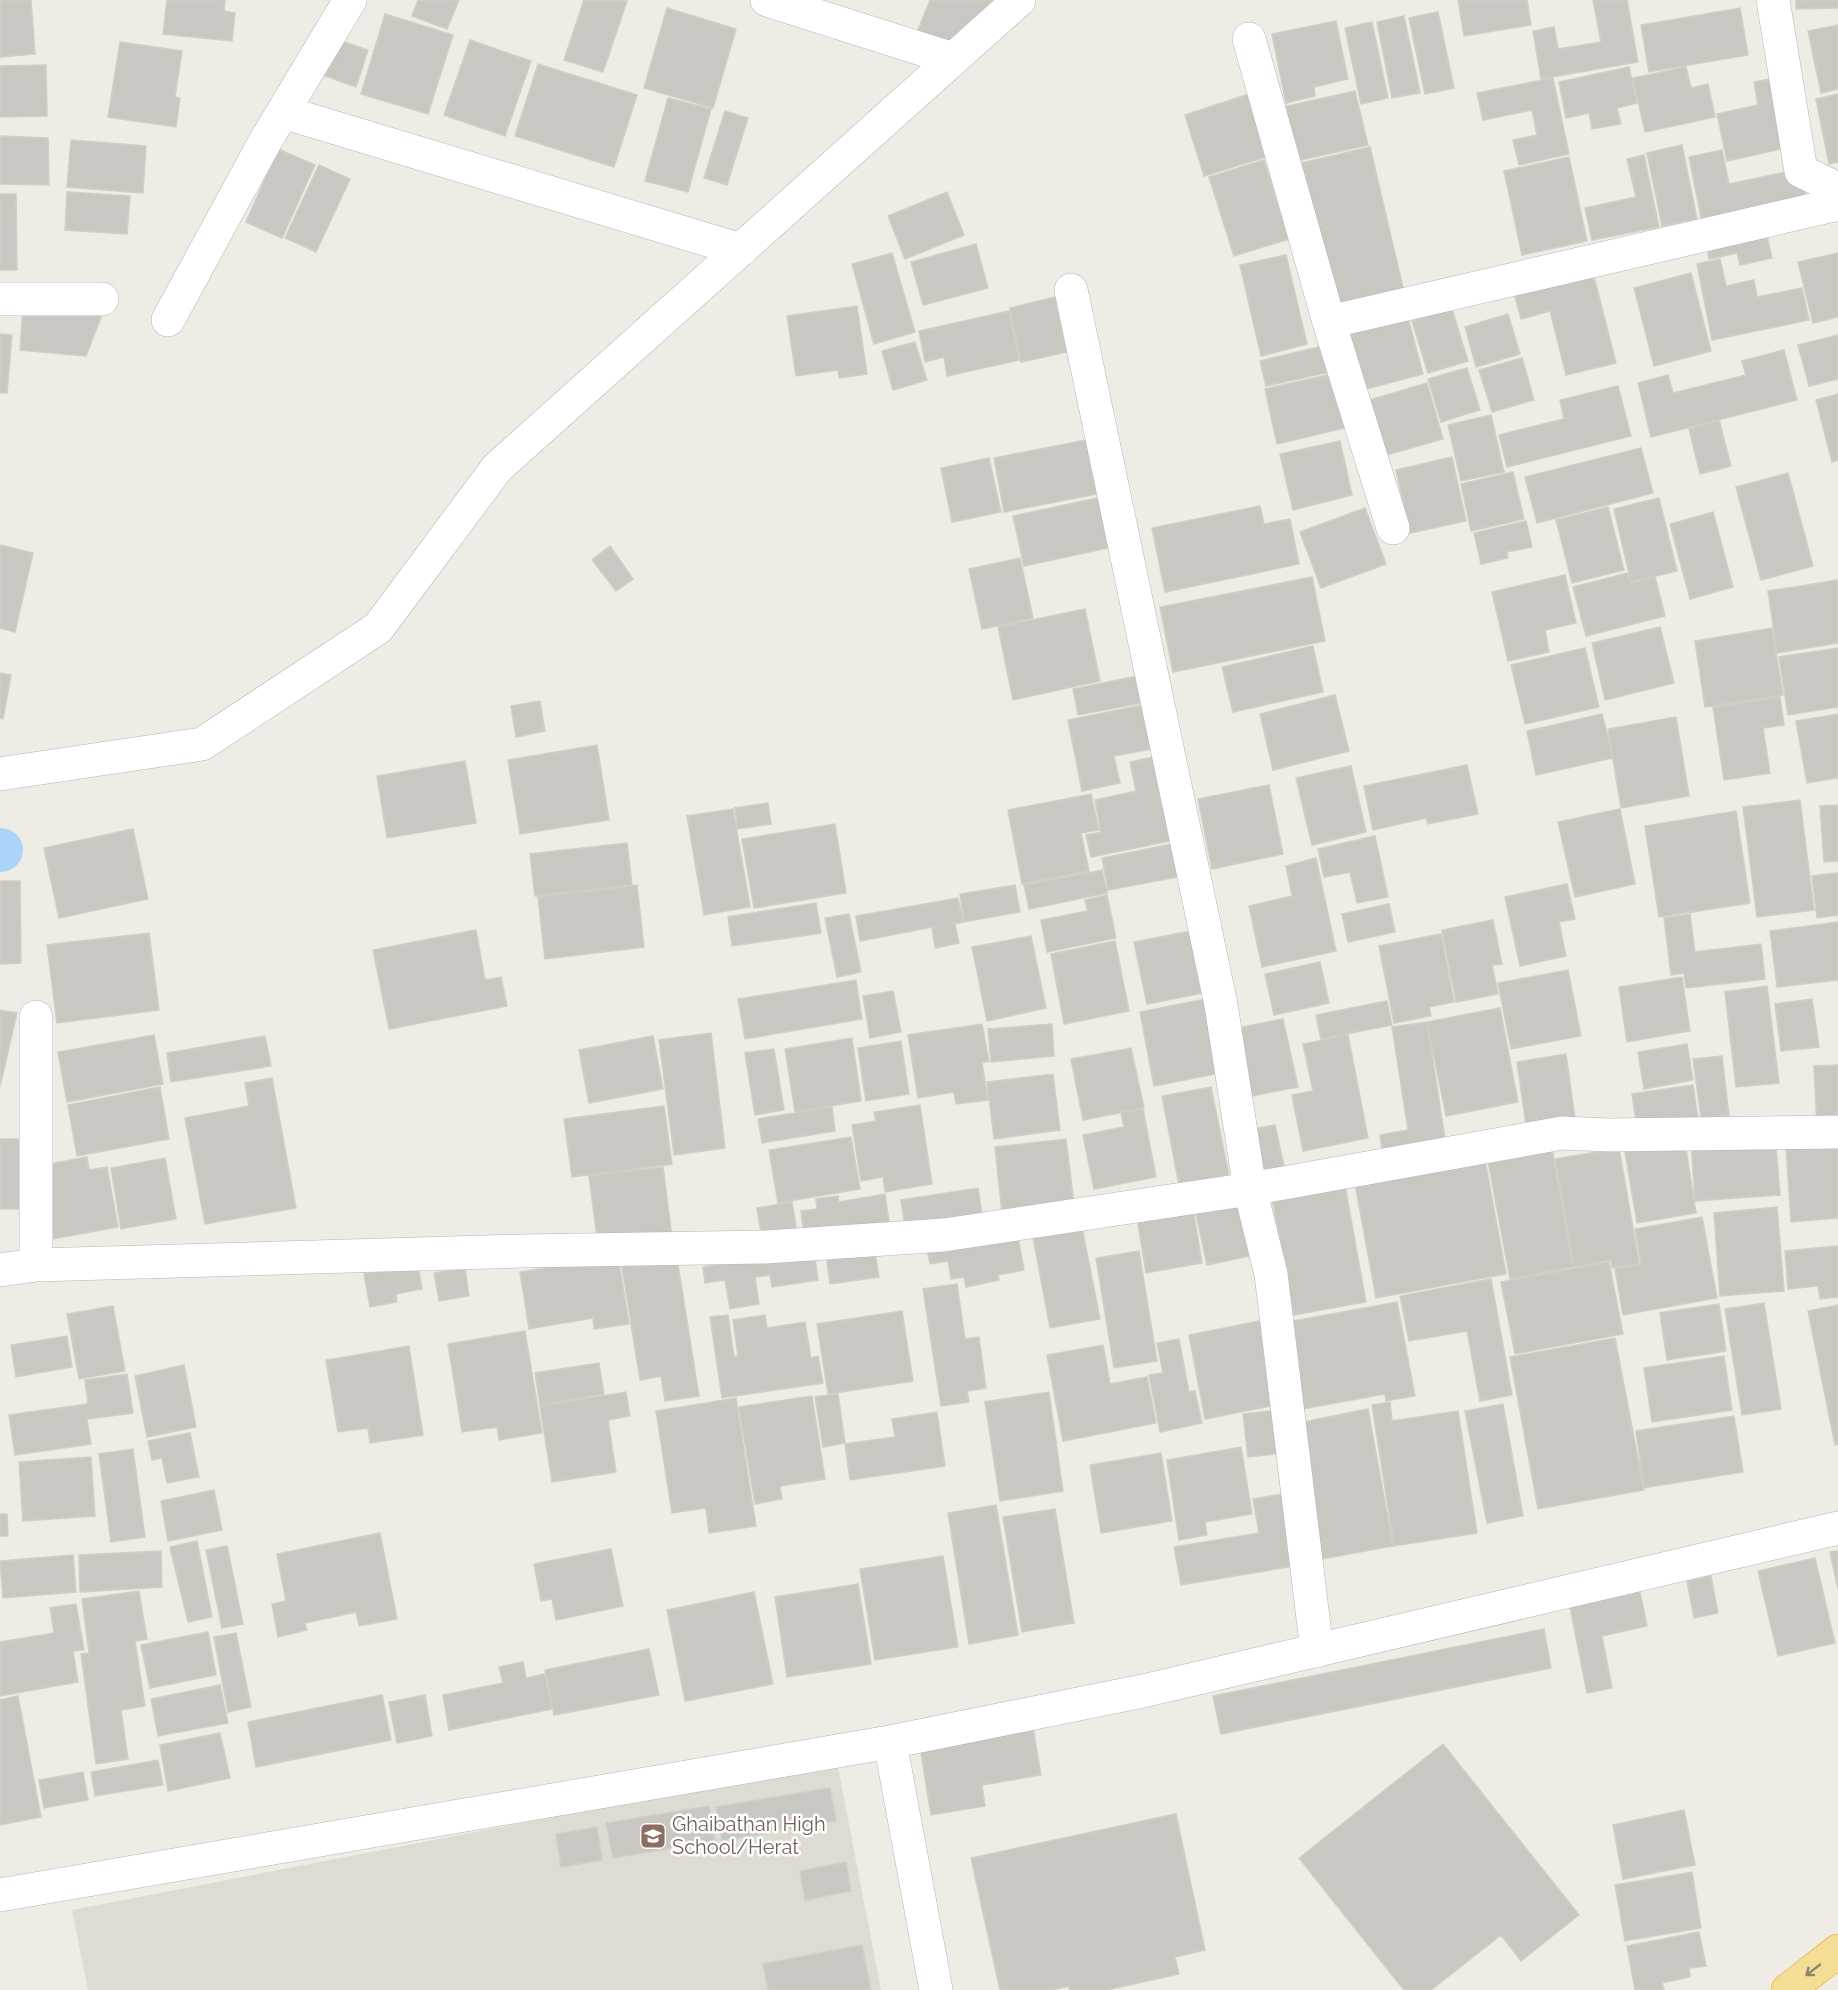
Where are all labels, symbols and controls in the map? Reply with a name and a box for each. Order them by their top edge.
place label: Ghaibathan High School/Herat [672,1812,826,1859]
school or university icon: Ghaibathan High School/Herat [638,1821,668,1851]
one-way arrow [1805,1964,1821,1977]

